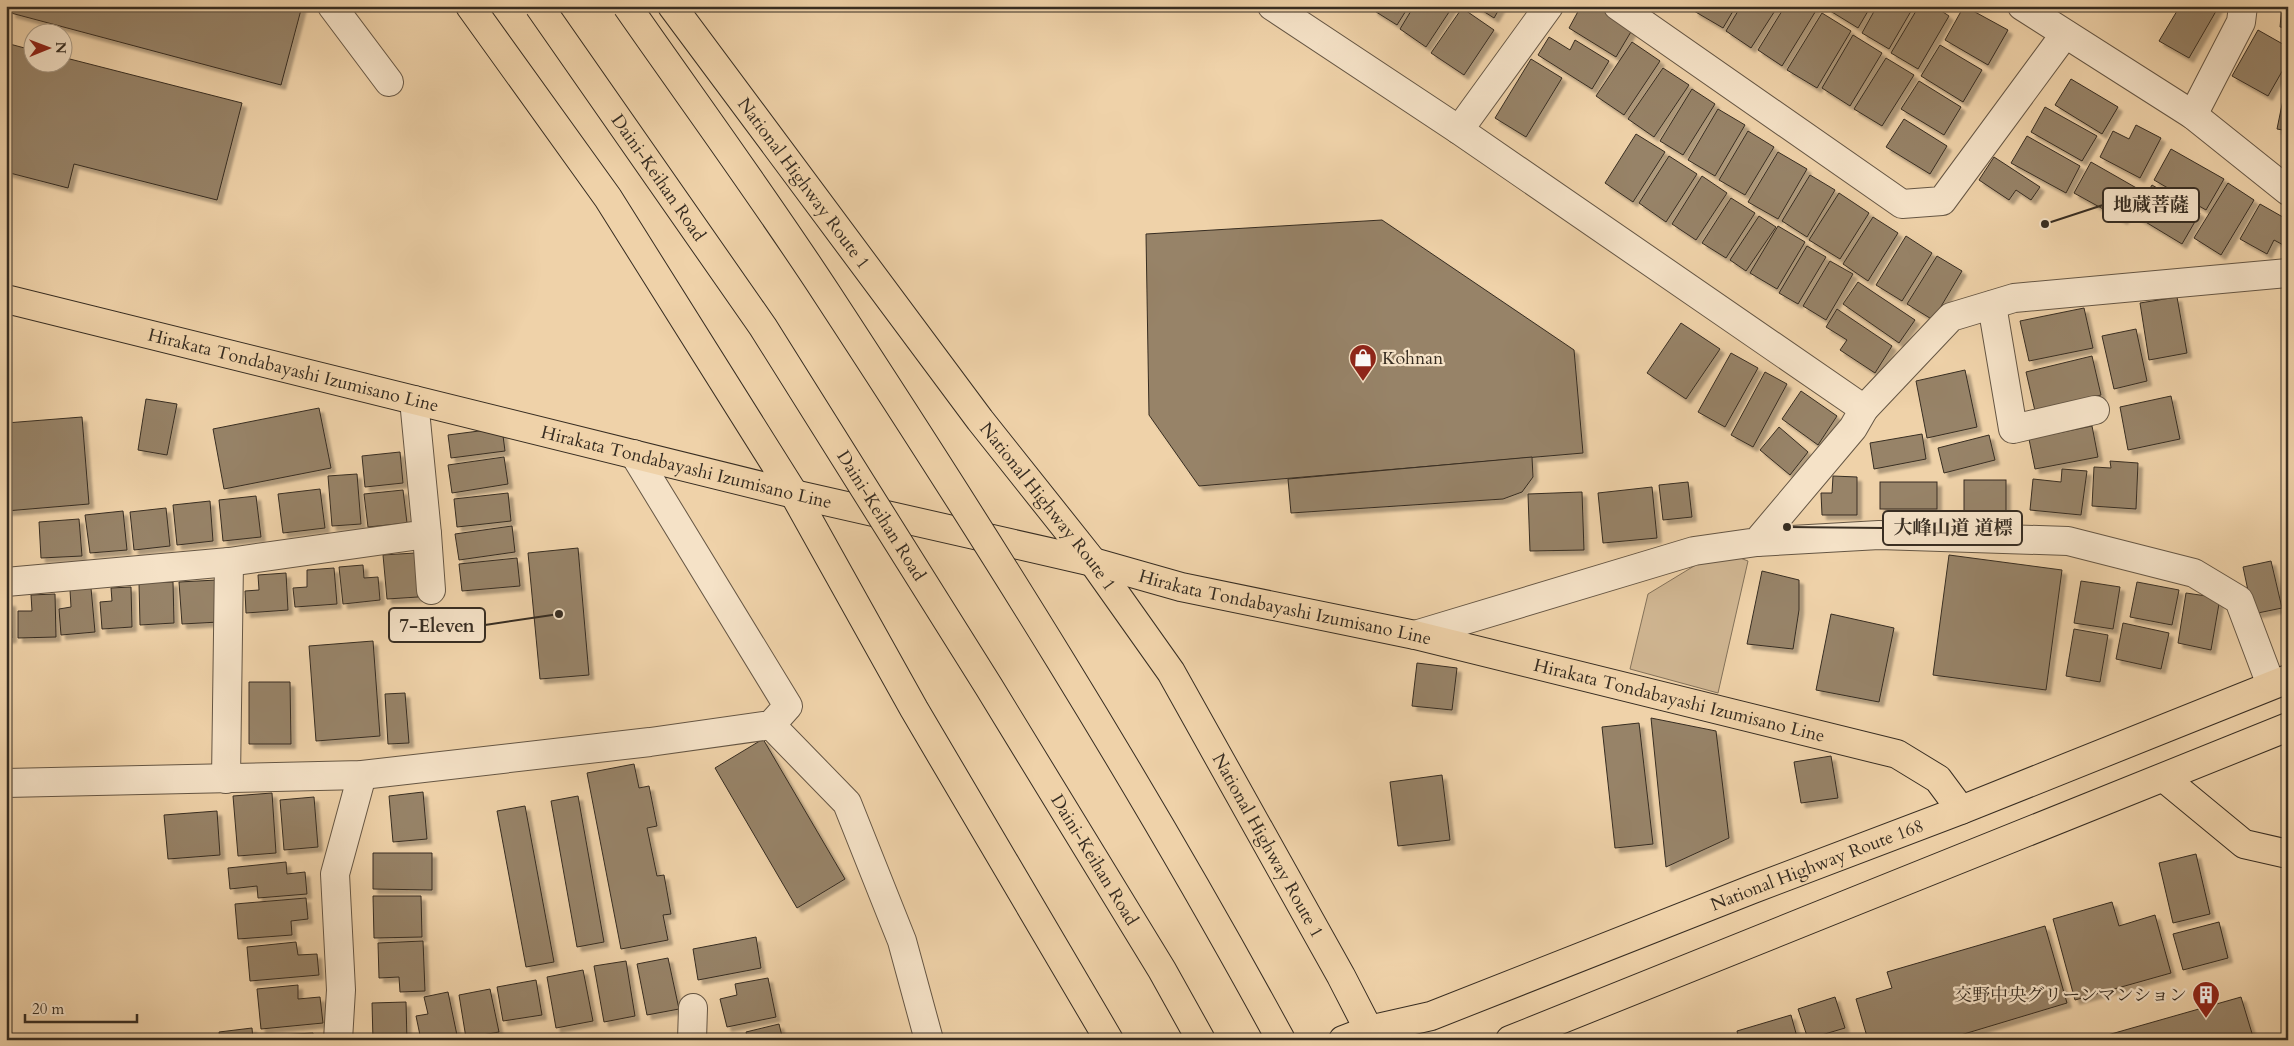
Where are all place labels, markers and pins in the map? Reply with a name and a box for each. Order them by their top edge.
callout: 地蔵菩薩 [2103,188,2199,222]
shop icon: Kohnan [1348,343,1378,382]
place label: Kohnan [1382,346,1444,371]
callout: 大峰山道 道標 [1883,511,2022,545]
callout: 7-Eleven [389,608,485,642]
building icon: 交野中央グリーンマンション [2191,980,2221,1019]
place label: 交野中央グリーンマンション [1954,983,2187,1008]

